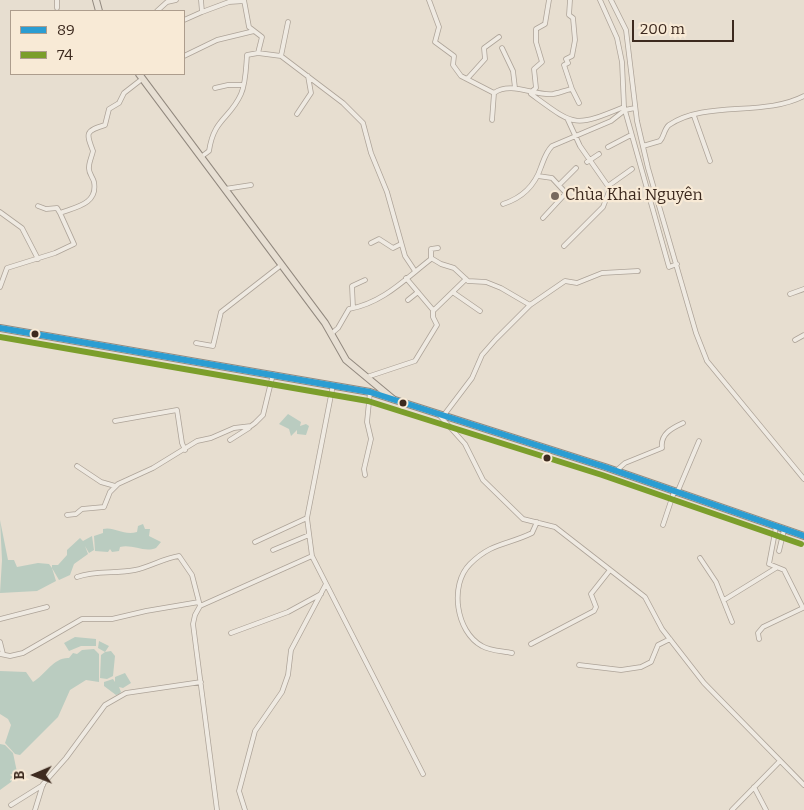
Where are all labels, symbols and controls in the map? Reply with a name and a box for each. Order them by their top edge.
legend [10,10,185,75]
scale bar [634,10,736,42]
text: 200 m [640,20,685,38]
text: 89 [57,21,75,39]
text: 74 [57,46,73,64]
place label: Chùa Khai Nguyên [565,186,703,206]
marker: Chùa Khai Nguyên [549,190,561,202]
unlabelled marker [30,329,40,339]
unlabelled marker [398,398,408,408]
unlabelled marker [542,453,552,463]
north arrow [10,750,60,800]
text: B [11,771,28,780]

